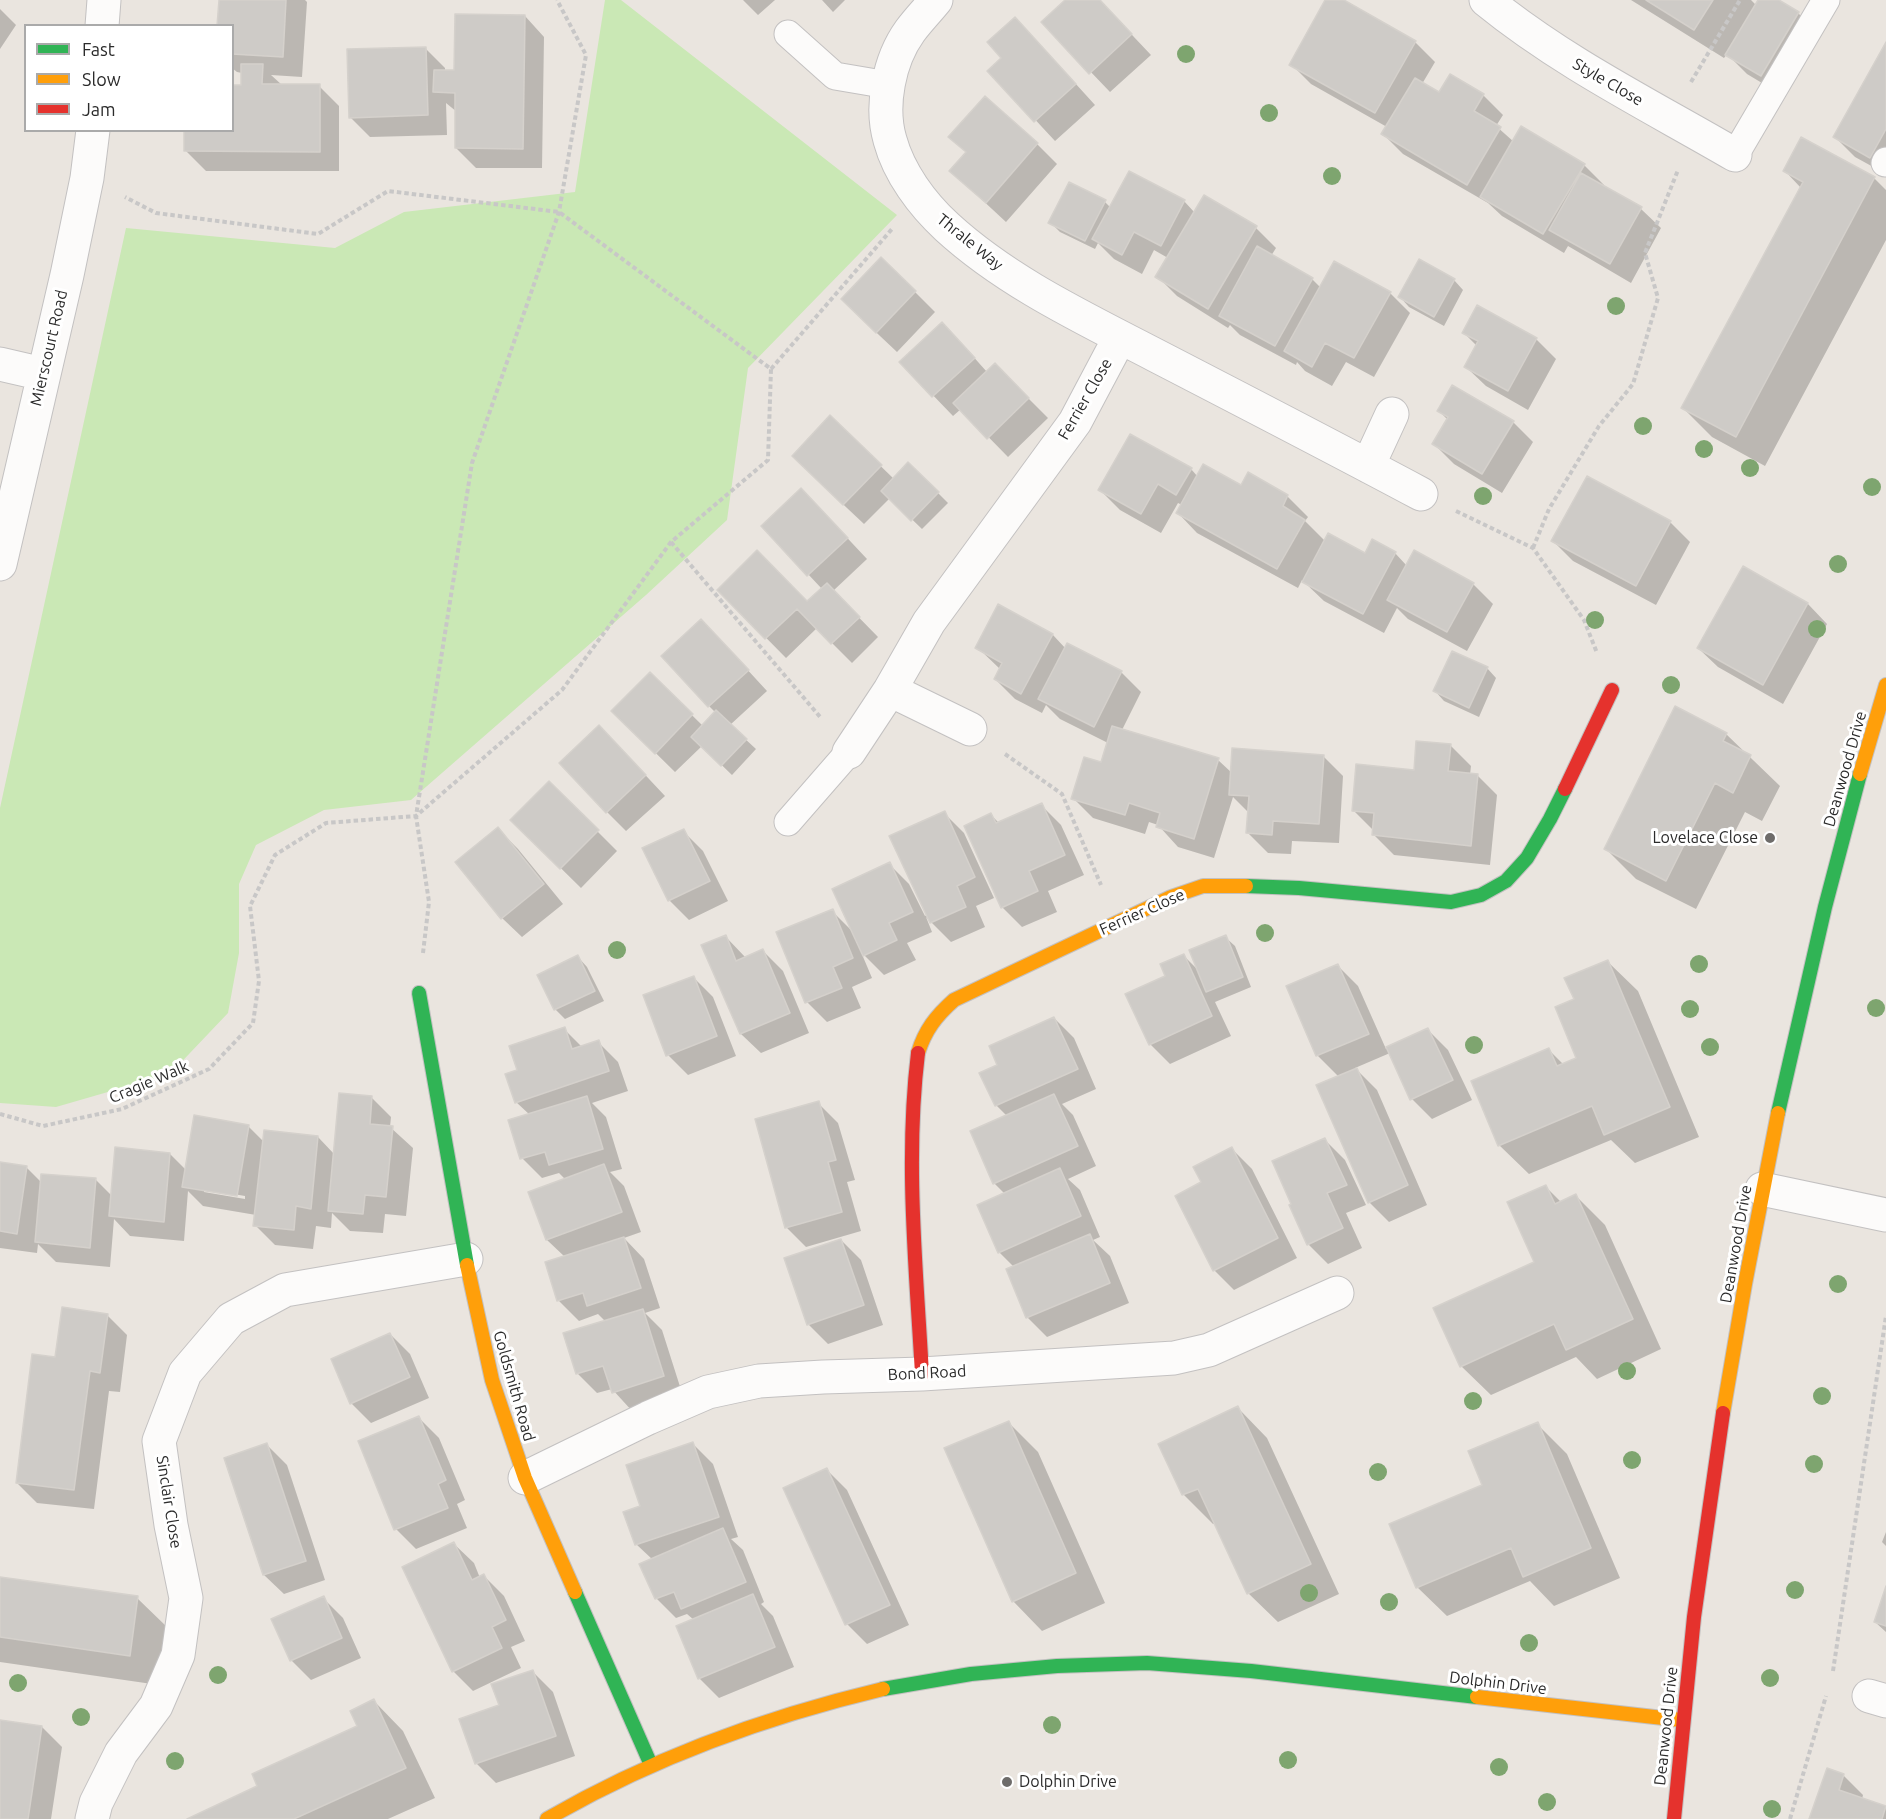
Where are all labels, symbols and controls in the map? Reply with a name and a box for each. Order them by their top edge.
legend [24,24,234,132]
text: Fast [82,39,115,59]
street label: Style Close [1569,54,1647,110]
text: Slow [82,69,121,89]
text: Jam [82,99,116,119]
street label: Thrale Way [933,210,1007,274]
street label: Mierscourt Road [26,288,72,408]
street label: Ferrier Close [1054,355,1116,443]
street label: Deanwood Drive [1819,709,1871,829]
place label: Lovelace Close [1652,828,1758,848]
marker: Lovelace Close [1763,831,1777,845]
street label: Ferrier Close [1097,885,1187,939]
street label: Cragie Walk [106,1057,192,1107]
street label: Deanwood Drive [1716,1184,1756,1304]
street label: Goldsmith Road [489,1329,539,1443]
street label: Bond Road [887,1361,967,1385]
street label: Sinclair Close [152,1454,186,1550]
street label: Deanwood Drive [1650,1666,1682,1786]
street label: Dolphin Drive [1448,1668,1548,1698]
place label: Dolphin Drive [1019,1772,1117,1792]
marker: Dolphin Drive [1000,1775,1014,1789]

